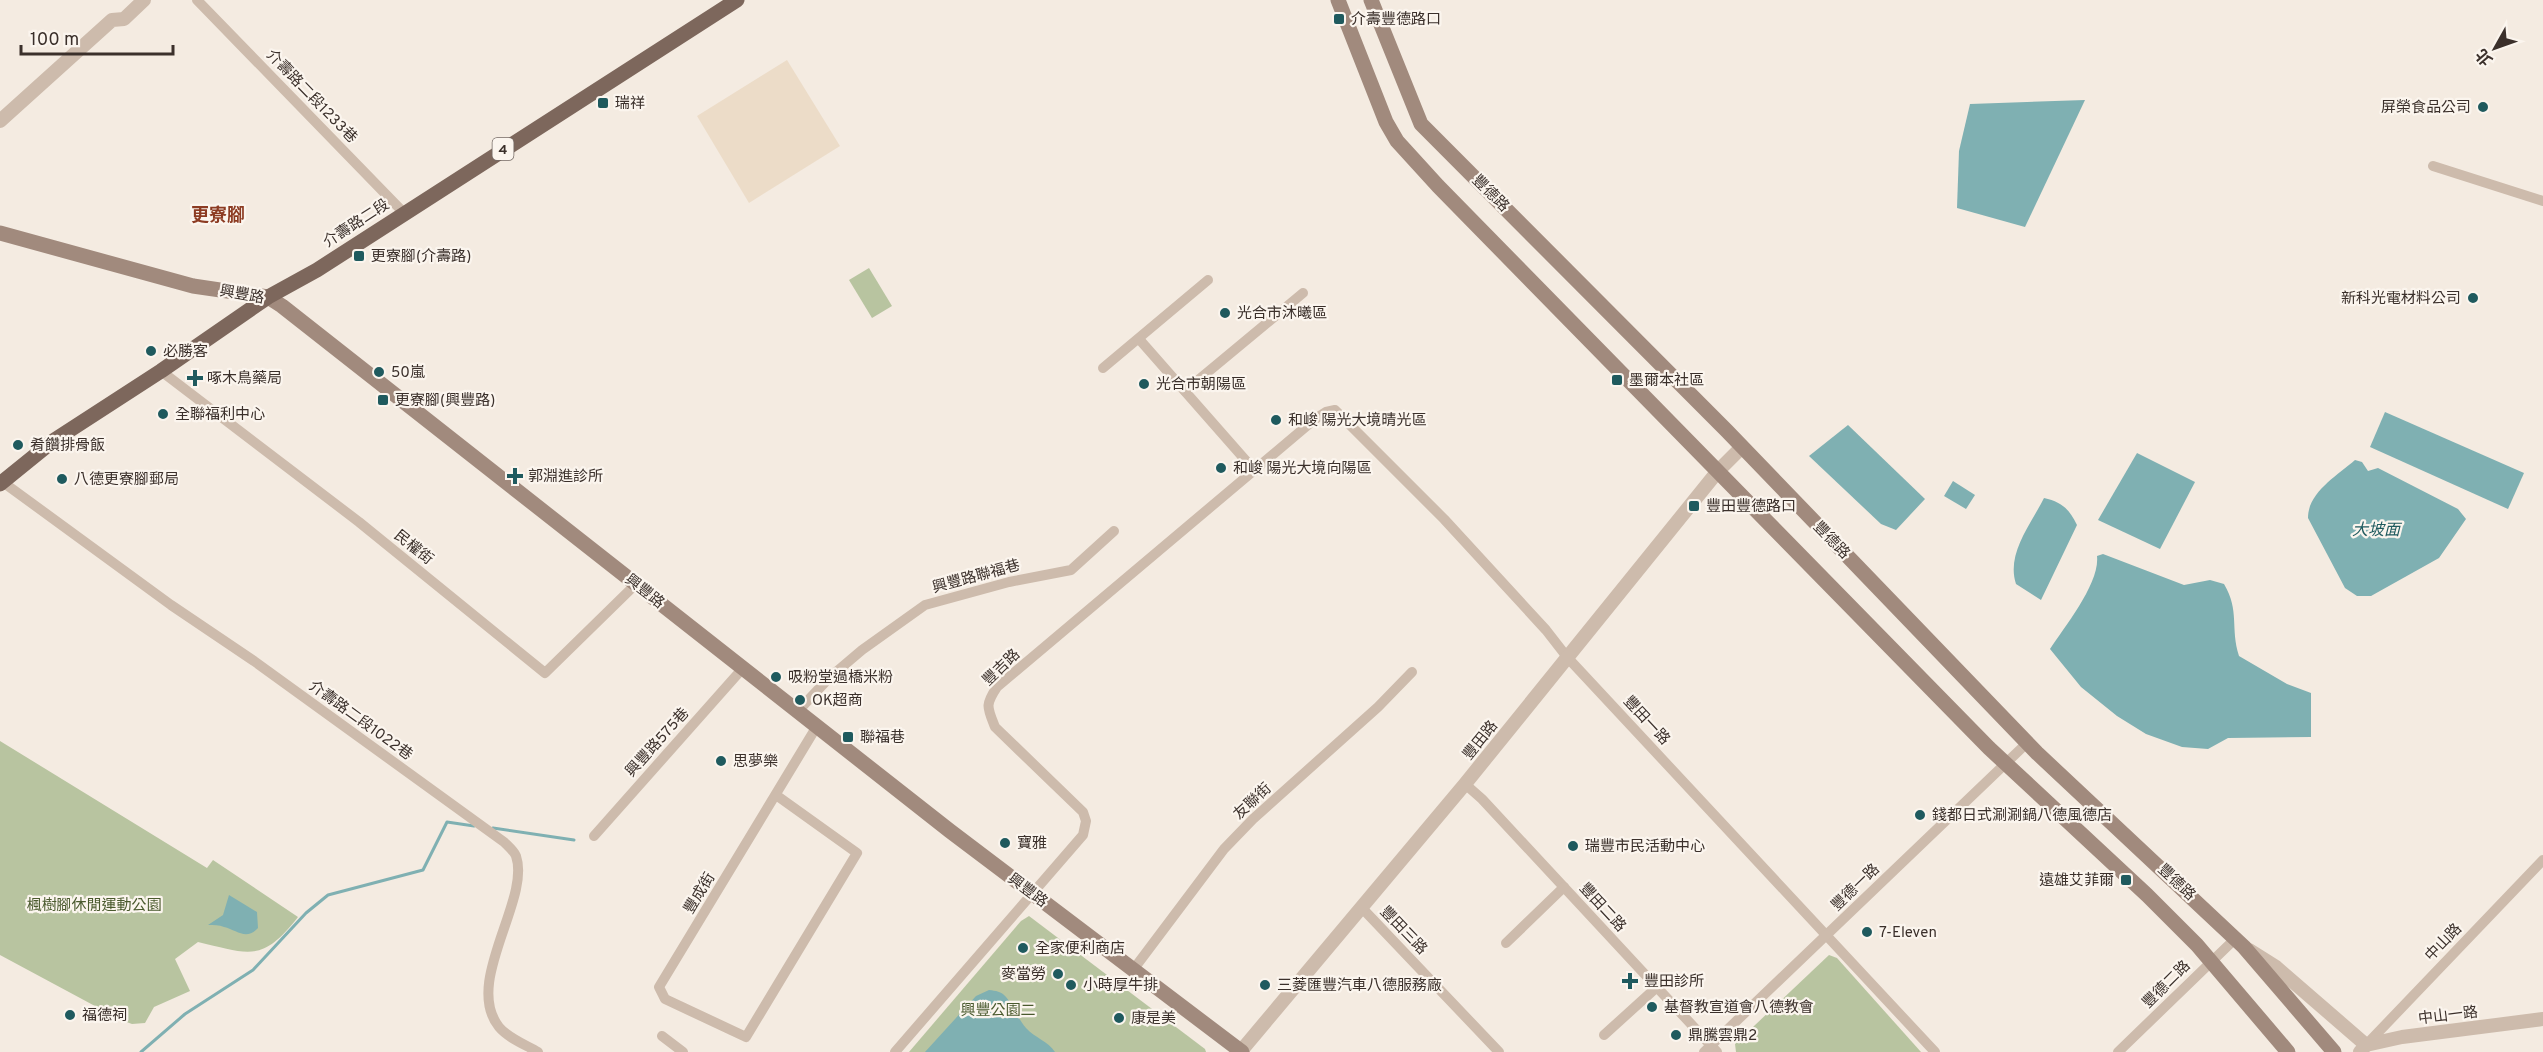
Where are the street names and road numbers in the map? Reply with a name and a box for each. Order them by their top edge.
street label: 介壽路二段1233巷 [261,46,360,148]
road number: 4 [492,138,514,160]
street label: 豐德路 [1467,171,1513,217]
street label: 介壽路二段 [320,196,393,253]
street label: 興豐路 [218,282,266,309]
street label: 豐德路 [1808,518,1854,564]
street label: 民權街 [390,527,437,570]
street label: 興豐路聯福巷 [930,557,1022,598]
street label: 興豐路 [620,571,668,614]
street label: 豐吉路 [979,646,1025,691]
street label: 介壽路二段1022巷 [305,677,416,765]
street label: 豐田一路 [1618,693,1673,749]
street label: 興豐路575巷 [622,705,694,781]
street label: 豐田路 [1460,717,1503,764]
street label: 友聯街 [1230,780,1276,824]
street label: 豐德一路 [1827,860,1884,916]
street label: 豐德路 [2153,860,2200,905]
street label: 豐成街 [681,870,720,918]
street label: 興豐路 [1003,870,1051,912]
street label: 豐田二路 [1574,880,1629,936]
street label: 豐田三路 [1375,903,1431,959]
street label: 中山路 [2422,920,2467,966]
street label: 豐德二路 [2138,956,2195,1013]
street label: 中山一路 [2417,1003,2479,1030]

